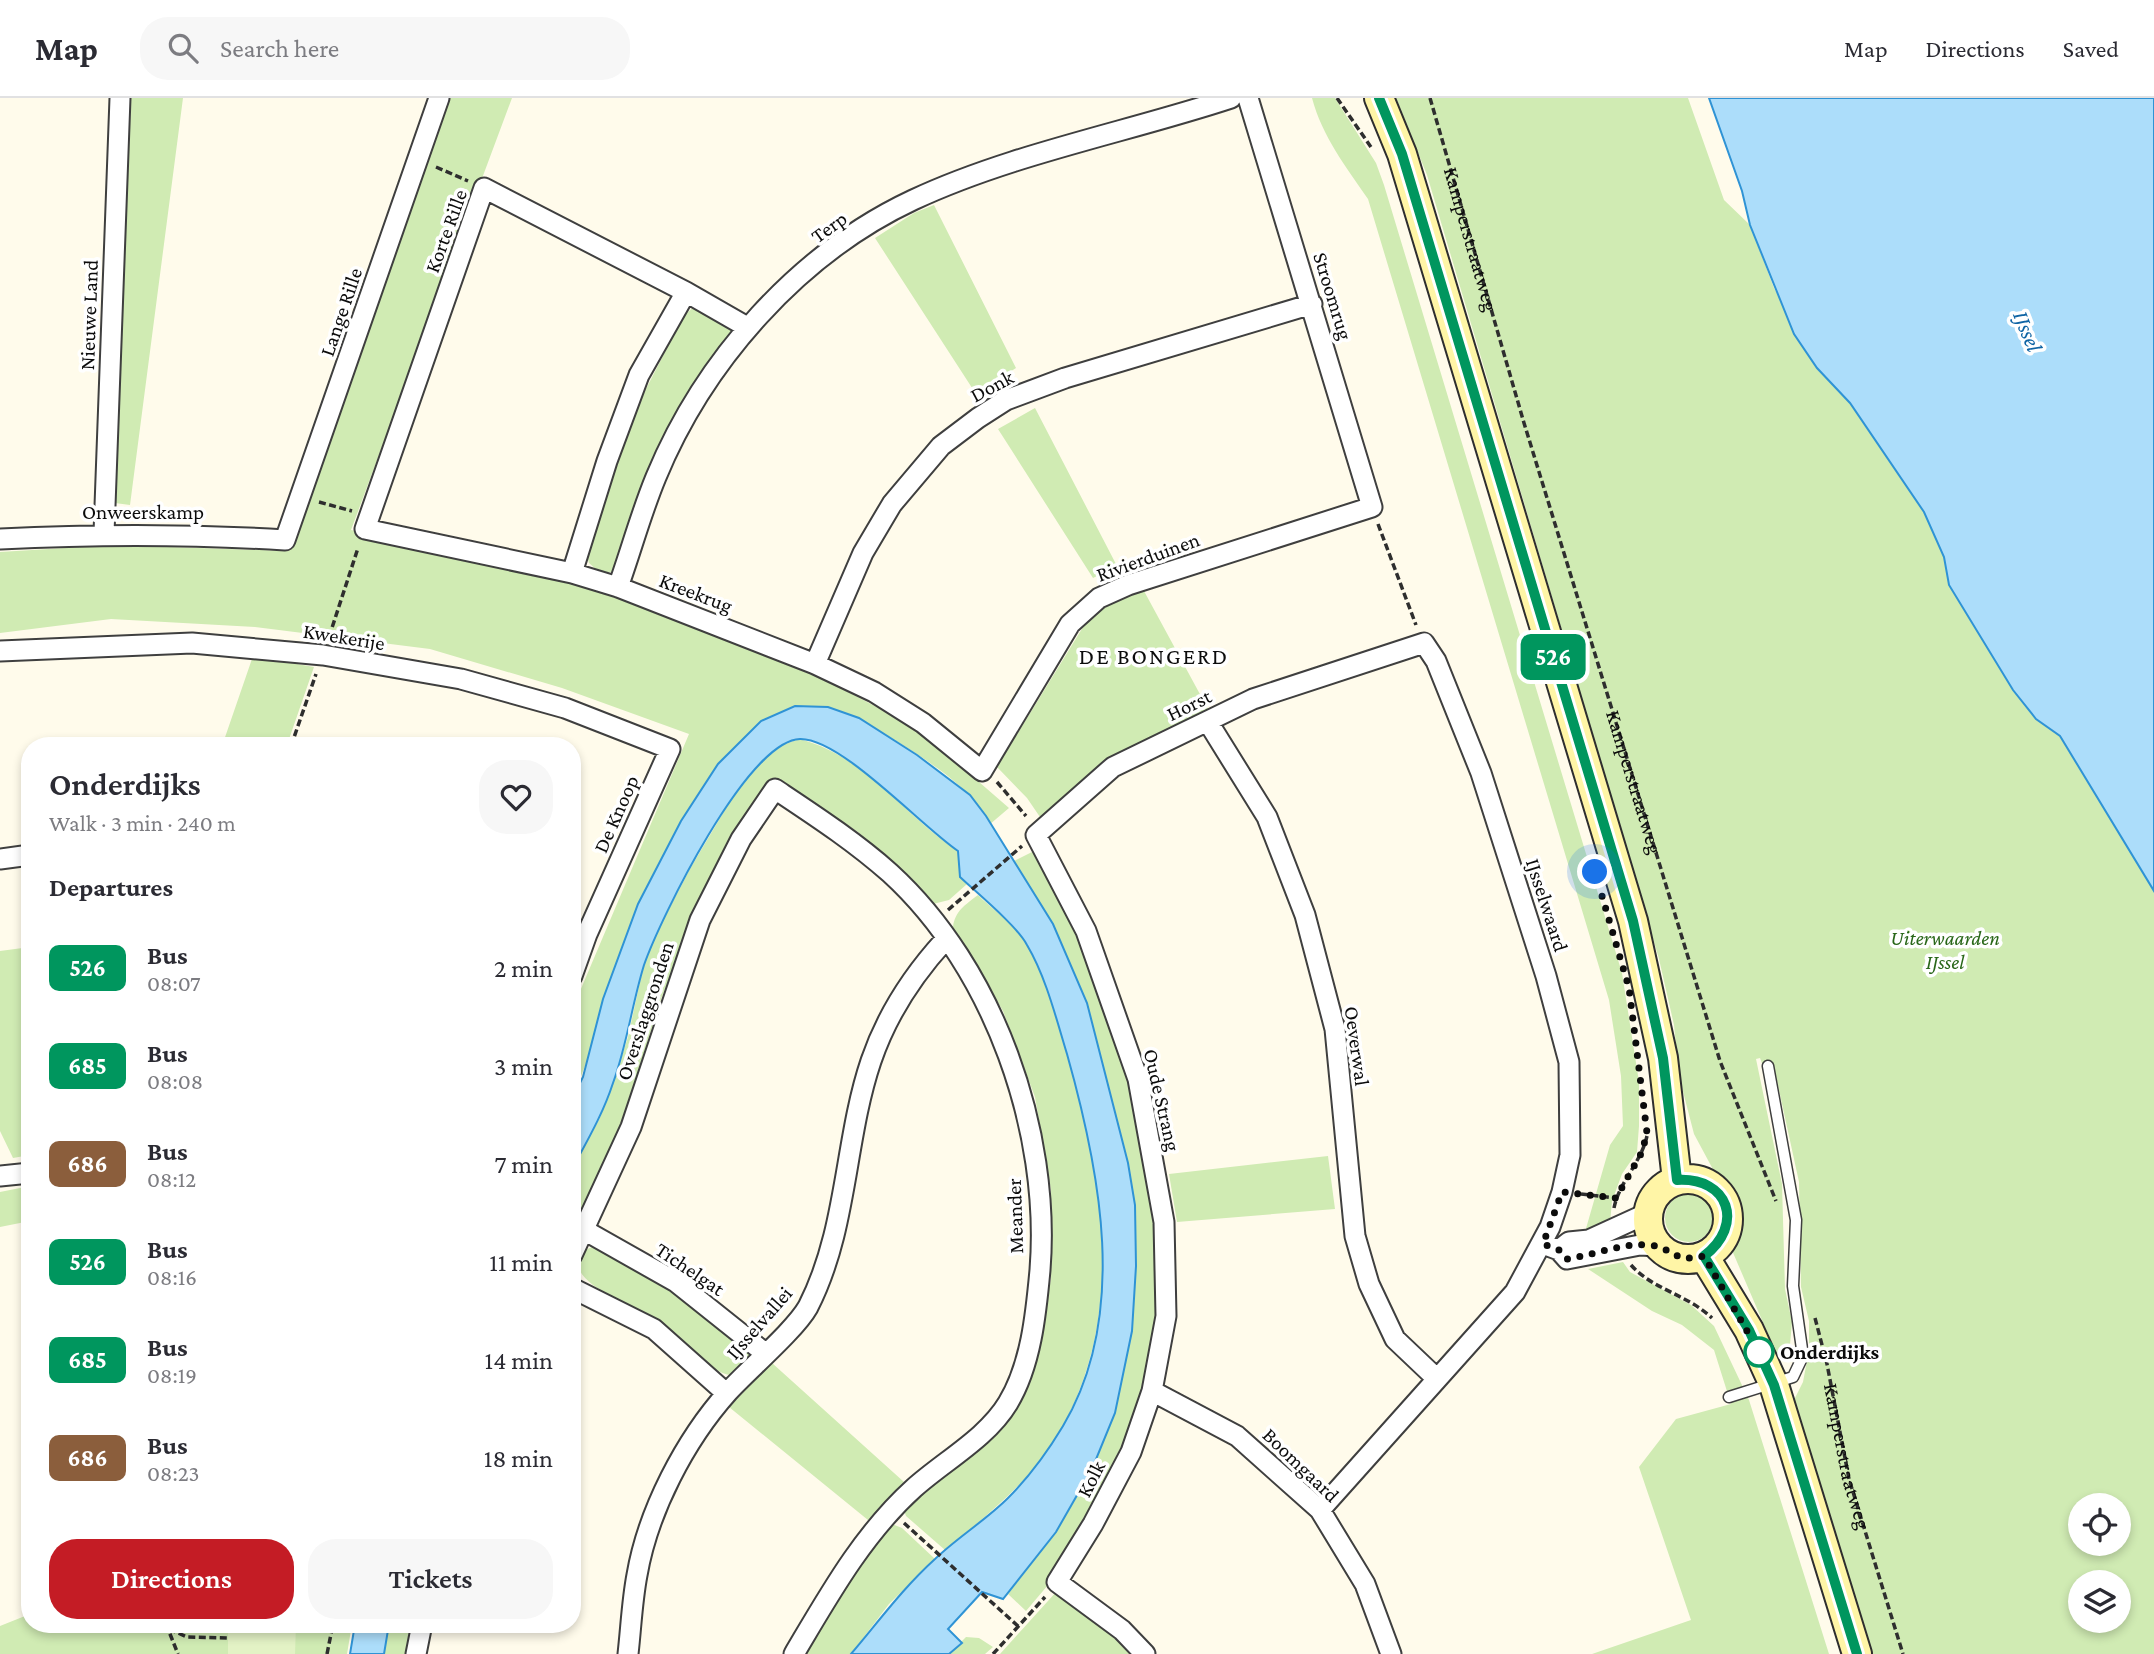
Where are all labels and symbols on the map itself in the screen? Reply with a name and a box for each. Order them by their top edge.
street label: Kamperstraatweg [1439,164,1503,314]
street label: Korte Rille [420,186,472,276]
street label: Terp [806,206,852,248]
street label: Stroomrug [1308,249,1358,343]
street label: Nieuwe Land [75,259,103,371]
street label: Lange Rille [315,265,367,359]
water label: IJssel [2008,307,2048,356]
street label: Donk [966,365,1018,407]
street label: Onweerskamp [82,500,204,524]
street label: Rivierduinen [1093,527,1203,587]
street label: Kreekrug [656,568,736,618]
street label: Kwekerije [302,619,386,655]
line badge: 526 [1513,634,1593,680]
district label: DE BONGERD [1079,643,1229,669]
street label: Horst [1163,684,1216,726]
street label: Kamperstraatweg [1601,707,1668,857]
street label: De Knoop [588,772,644,856]
your location [1577,854,1612,889]
street label: IJsselwaard [1521,855,1573,955]
park label: Uiterwaarden IJssel [1890,926,2000,974]
street label: Overslaggronden [611,939,679,1083]
street label: Oeverwal [1340,1005,1374,1087]
street label: Oude Strang [1139,1046,1185,1154]
street label: Meander [1002,1177,1028,1254]
street label: Tichelgat [651,1237,730,1301]
street label: IJsselvallei [721,1281,798,1364]
marker: Onderdijks [1744,1337,1774,1367]
place label: Onderdijks [1780,1340,1879,1364]
street label: Kamperstraatweg [1819,1381,1876,1532]
street label: Boomgaard [1258,1423,1344,1507]
street label: Kolk [1072,1457,1110,1501]

